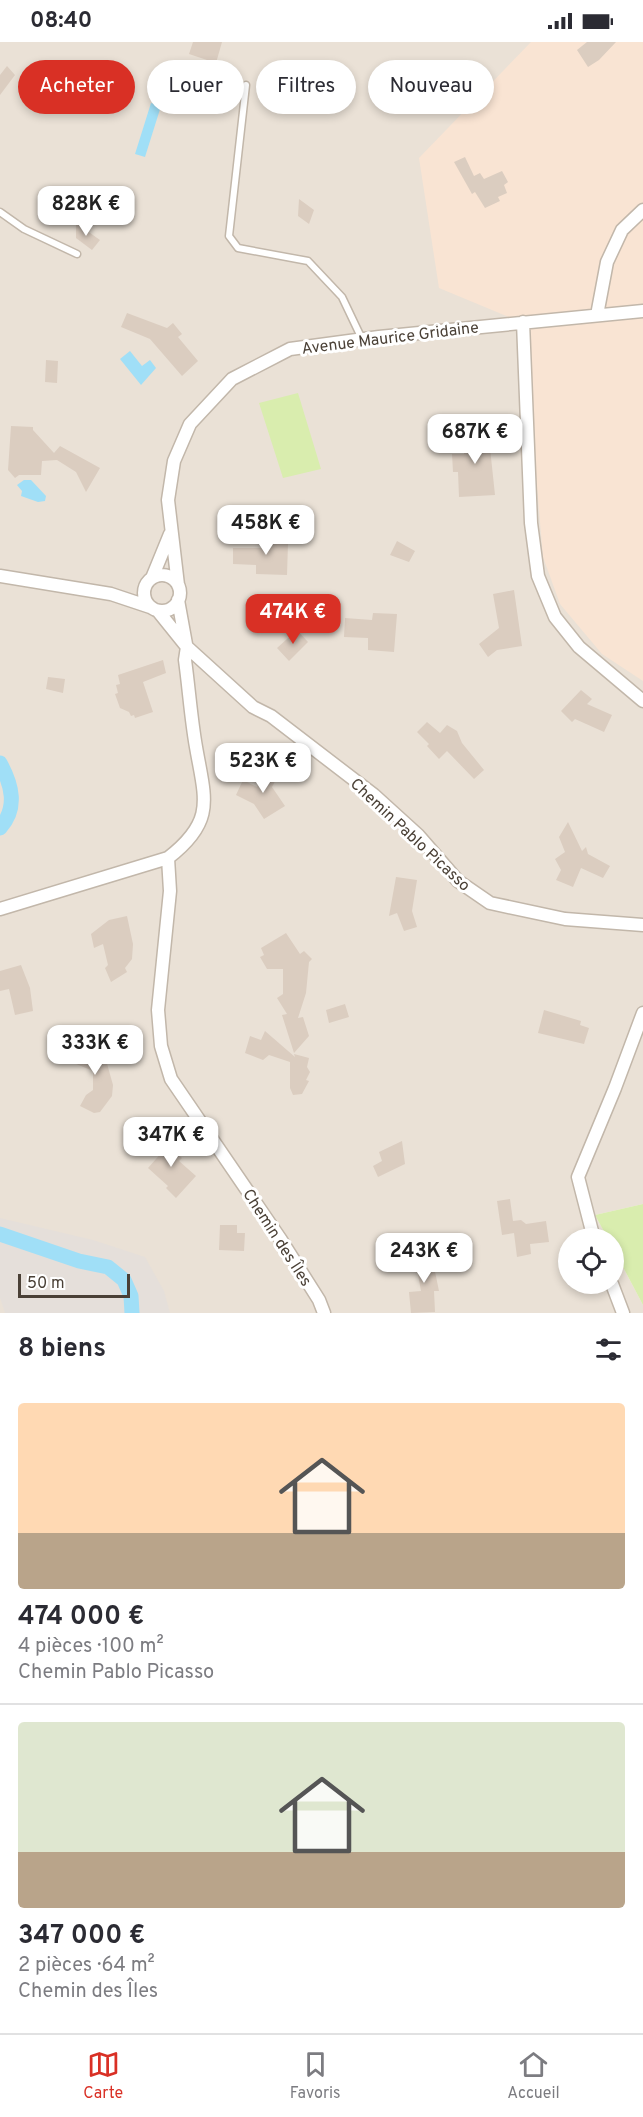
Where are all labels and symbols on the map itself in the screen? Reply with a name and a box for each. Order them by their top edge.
pin: 828K € [37,186,135,237]
street label: Avenue Maurice Gridaine [300,318,480,360]
pin: 687K € [426,414,524,465]
pin: 458K € [217,505,315,556]
pin: 474K € [244,594,342,645]
pin: 523K € [214,743,312,794]
street label: Chemin Pablo Picasso [345,775,474,896]
pin: 333K € [46,1025,144,1076]
pin: 347K € [122,1117,220,1168]
street label: Chemin des Îles [237,1185,317,1291]
pin: 243K € [375,1233,473,1284]
scale bar [18,1271,130,1298]

